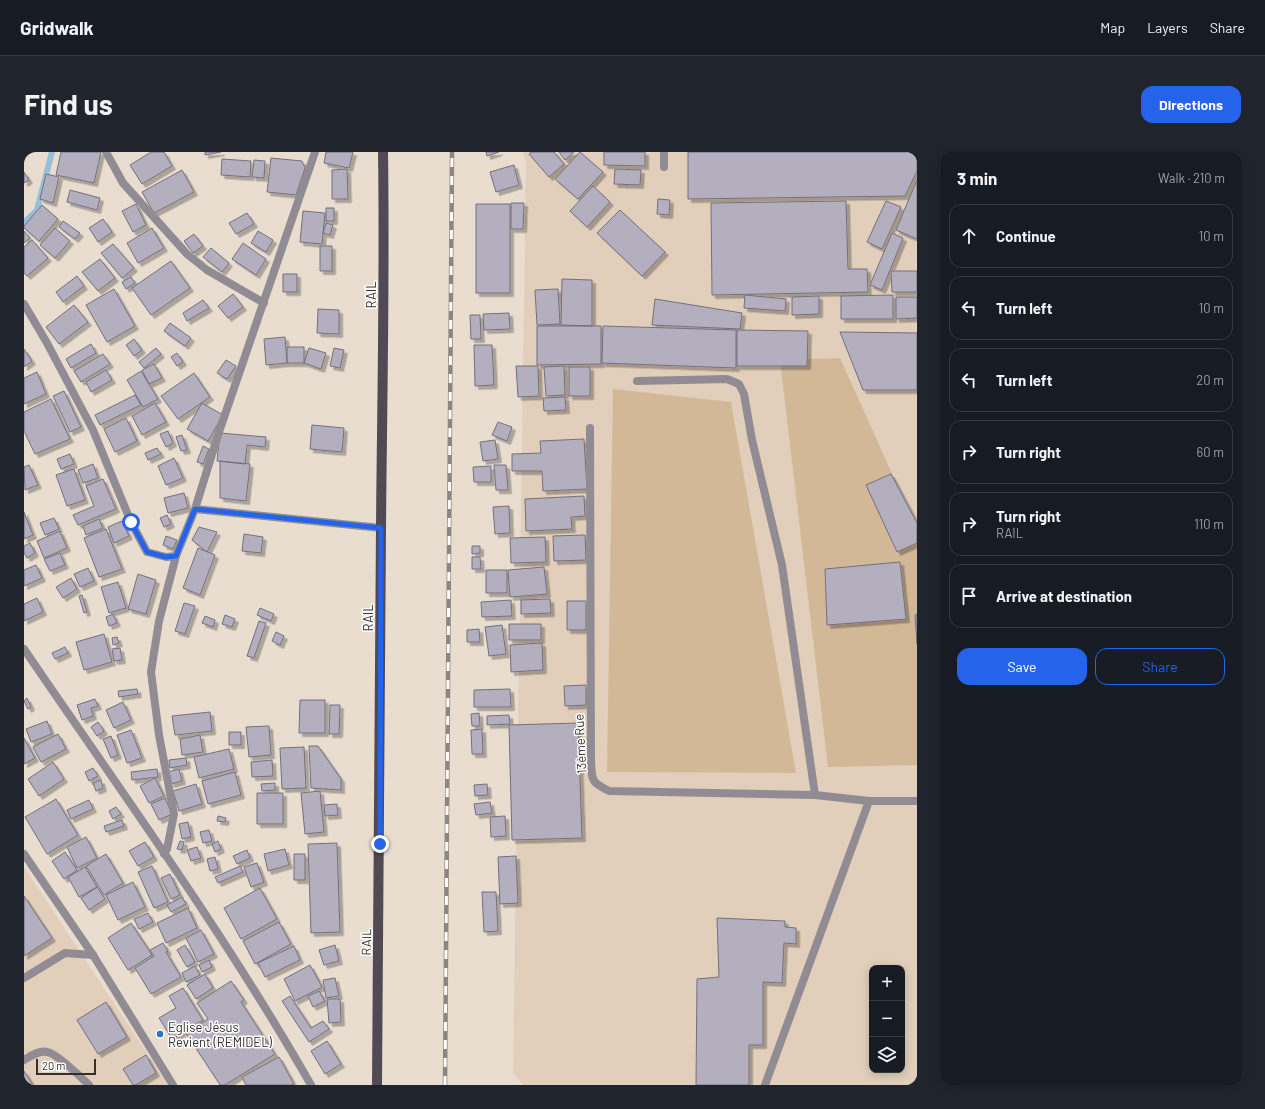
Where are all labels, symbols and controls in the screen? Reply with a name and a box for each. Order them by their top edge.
text: Gridwalk [20,16,94,39]
text: Map [1100,19,1125,36]
text: Layers [1147,19,1188,36]
text: Share [1210,19,1245,36]
button: Directions [1141,86,1241,123]
text: Find us [24,87,113,121]
text: 3 min [957,168,997,188]
text: Walk · 210 m [1158,170,1225,186]
icon: ahead [958,225,980,247]
text: Continue [996,227,1056,245]
text: 10 m [1199,228,1224,244]
street label: RAIL [363,281,379,309]
icon: left [958,297,980,319]
text: Turn left [996,299,1052,317]
text: 10 m [1199,300,1224,316]
icon: left [958,369,980,391]
text: Turn left [996,371,1052,389]
text: 20 m [1196,372,1224,388]
icon: right [958,441,980,463]
text: Turn right [996,443,1061,461]
text: 60 m [1197,444,1224,460]
text: Turn right [996,507,1061,525]
route start [122,513,140,531]
icon: right [958,513,980,535]
text: 110 m [1194,516,1224,532]
text: RAIL [996,525,1023,541]
icon: arrive [958,585,980,607]
text: Arrive at destination [996,587,1132,605]
street label: RAIL [360,604,376,632]
button: Save [957,648,1087,685]
button: Share [1095,648,1225,685]
street label: 13ème Rue [570,713,590,774]
route end [371,835,389,853]
street label: RAIL [358,928,374,956]
map controls [869,965,905,1073]
button: + [869,965,905,1001]
button: − [869,1001,905,1037]
place label: Eglise Jésus Revient (REMIDEL) [168,1019,273,1050]
marker: Eglise Jésus Revient (REMIDEL) [155,1029,165,1039]
button: layers [869,1037,905,1073]
scale bar [36,1057,96,1076]
text: 20 m [42,1059,65,1072]

